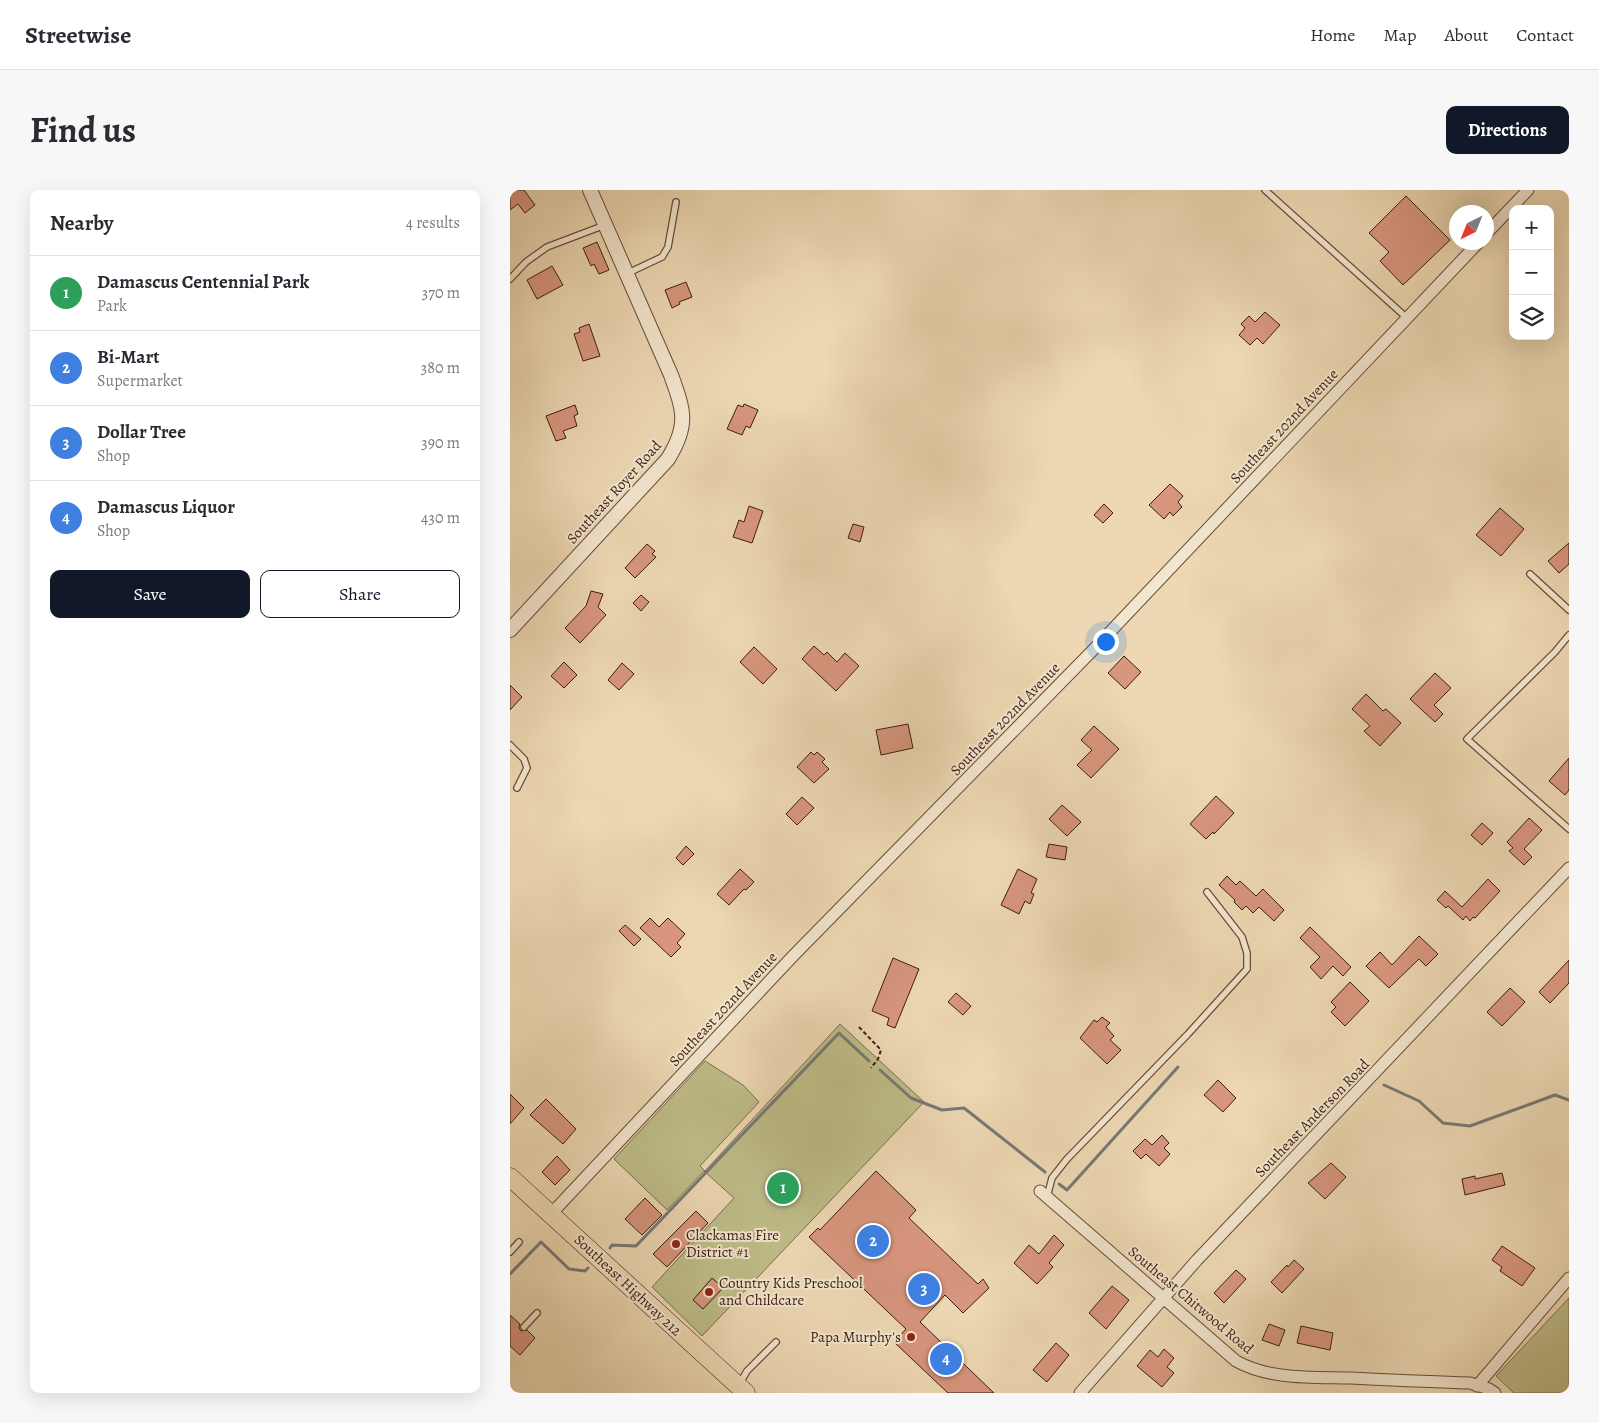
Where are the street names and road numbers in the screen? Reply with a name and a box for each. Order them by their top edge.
street label: Southeast 202nd Avenue [1226,364,1343,488]
street label: Southeast Royer Road [562,435,667,548]
street label: Southeast 202nd Avenue [946,658,1064,780]
street label: Southeast 202nd Avenue [665,947,782,1071]
street label: Southeast Anderson Road [1250,1054,1374,1181]
street label: Southeast Highway 212 [570,1230,686,1340]
street label: Southeast Chitwood Road [1124,1242,1259,1359]

